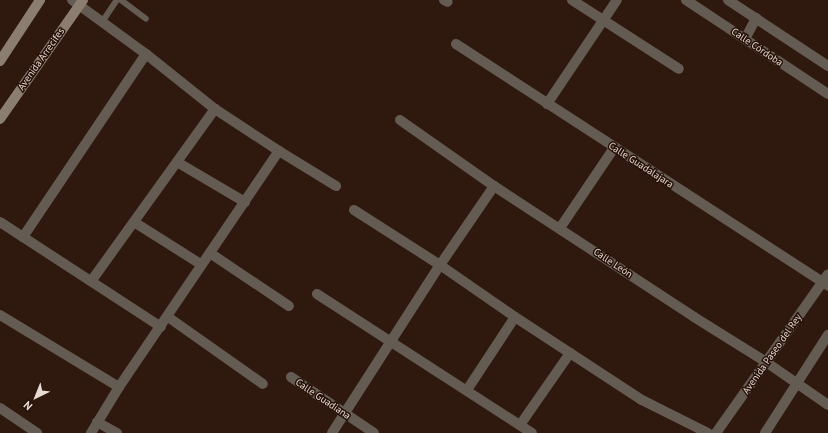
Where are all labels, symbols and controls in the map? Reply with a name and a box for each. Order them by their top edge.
street label: Avenida Arrecifes [15,25,67,93]
street label: Calle Córdoba [729,25,785,69]
street label: Calle Guadalajara [606,140,676,190]
street label: Calle León [591,246,635,280]
street label: Avenida Paseo del Rey [740,312,804,396]
street label: Calle Guadiana [293,376,353,422]
north arrow [16,377,56,417]
text: N [20,398,35,413]

